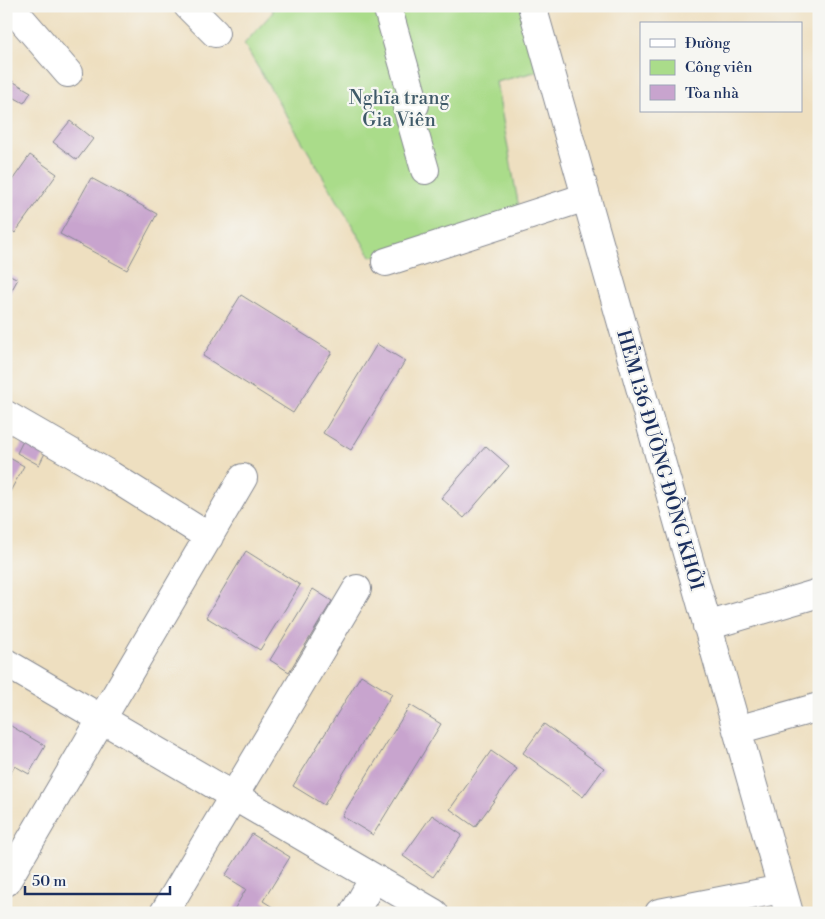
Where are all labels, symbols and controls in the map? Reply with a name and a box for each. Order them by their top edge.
legend [640,22,802,112]
text: Đường [685,34,731,53]
text: Công viên [685,58,753,77]
text: Tòa nhà [685,84,739,103]
park label: Nghĩa trang Gia Viên [349,86,450,132]
street label: HẺM 136 ĐƯỜNG ĐỒNG KHỞI [611,326,713,593]
scale bar [25,864,170,896]
text: 50 m [32,872,66,891]

